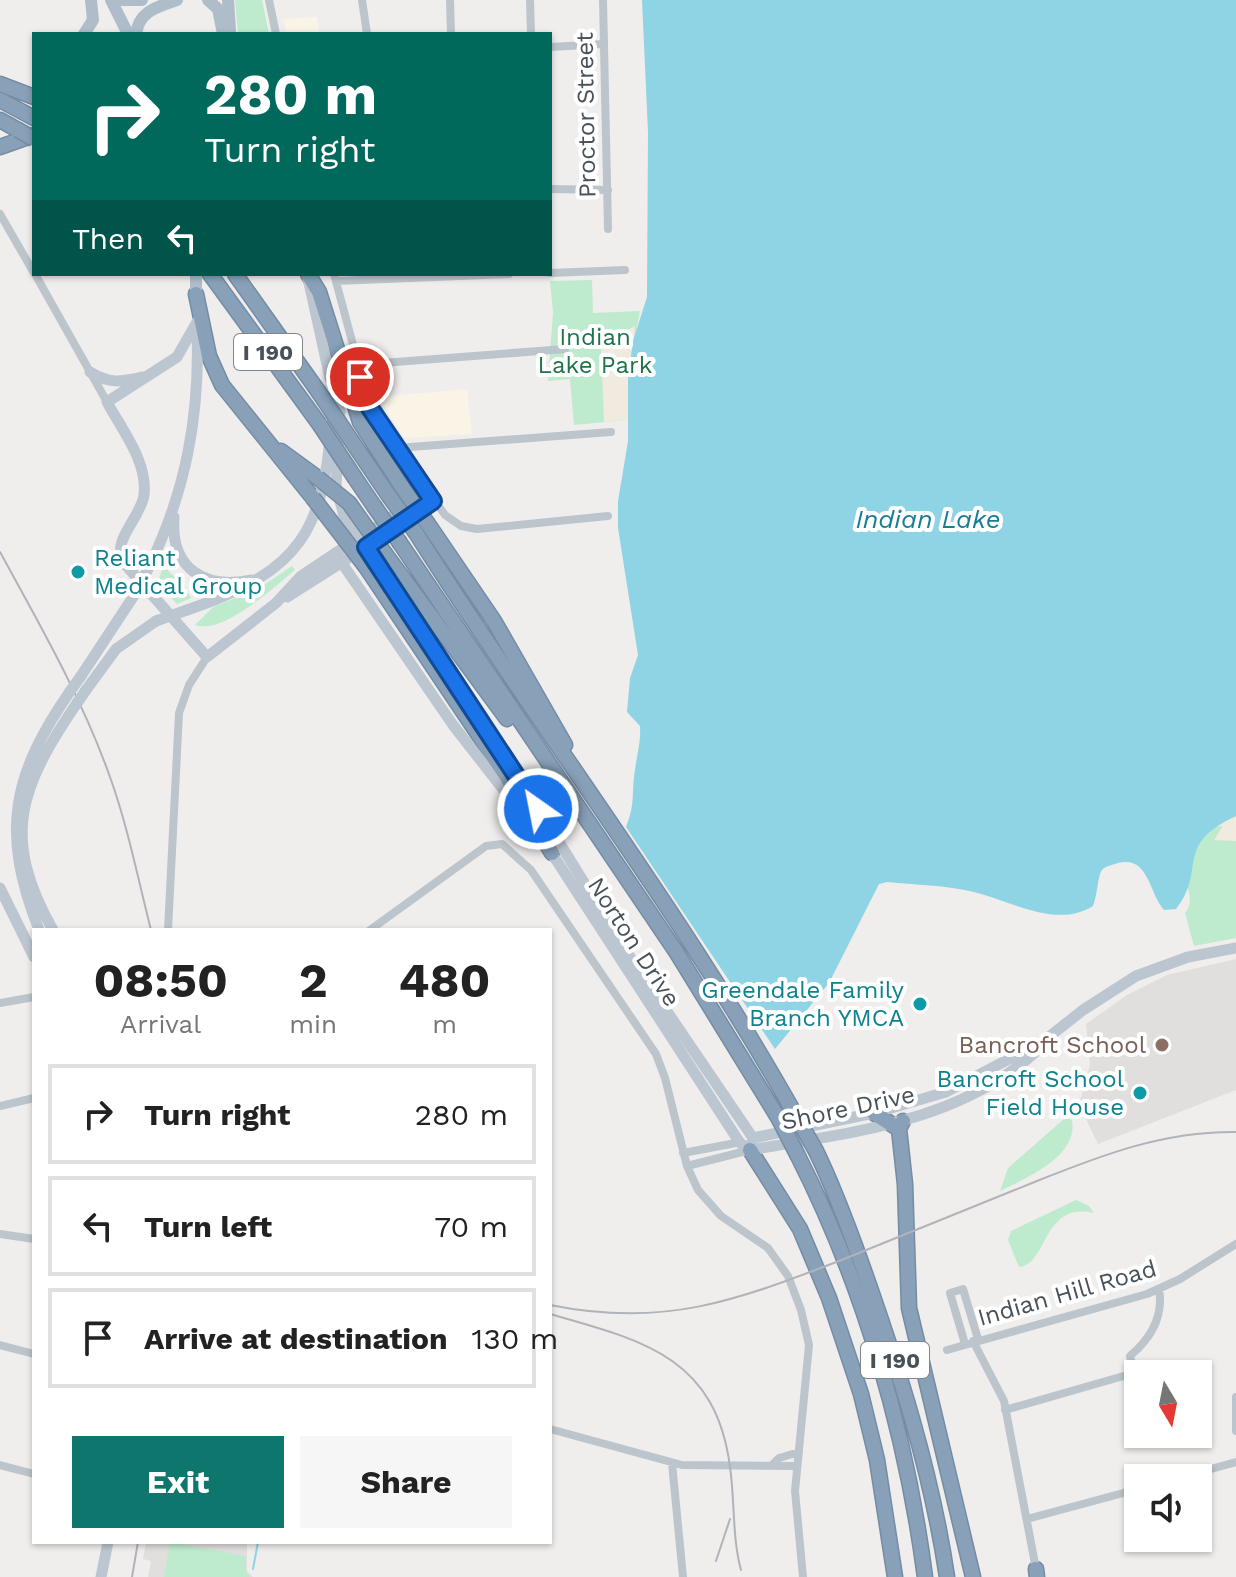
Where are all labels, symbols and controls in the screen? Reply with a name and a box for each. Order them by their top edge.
street label: Proctor Street [571,32,601,198]
text: 280 m [204,62,377,128]
icon: right [72,64,176,168]
text: Turn right [204,129,375,171]
icon: left [160,216,204,260]
text: Then [72,221,144,256]
park label: Indian Lake Park [538,323,653,379]
road number: I 190 [234,334,302,370]
pin [326,343,394,411]
icon: arrive [338,355,382,399]
water label: Indian Lake [855,504,1001,534]
place label: Reliant Medical Group [94,544,262,600]
marker: Reliant Medical Group [69,563,87,581]
position arrow [496,767,580,851]
street label: Norton Drive [582,872,686,1012]
text: 08:50 [93,952,228,1009]
text: 2 [299,952,327,1009]
text: 480 [399,952,491,1009]
place label: Greendale Family Branch YMCA [701,976,905,1032]
marker: Greendale Family Branch YMCA [911,995,929,1013]
text: Arrival [120,1009,201,1039]
text: min [289,1009,337,1039]
text: m [432,1009,457,1039]
place label: Bancroft School [959,1031,1147,1059]
marker: Bancroft School [1153,1036,1171,1054]
place label: Bancroft School Field House [937,1065,1125,1121]
street label: Shore Drive [779,1080,917,1136]
marker: Bancroft School Field House [1131,1084,1149,1102]
icon: right [76,1092,120,1136]
text: Turn right [144,1097,290,1132]
text: 280 m [415,1097,508,1132]
icon: left [76,1204,120,1248]
text: Turn left [144,1209,272,1244]
text: 70 m [434,1209,508,1244]
street label: Indian Hill Road [974,1254,1160,1332]
icon: arrive [76,1316,120,1360]
text: Arrive at destination [144,1321,448,1356]
text: 130 m [472,1321,558,1356]
road number: I 190 [861,1342,929,1378]
north arrow [1124,1360,1212,1448]
map controls [1124,1360,1212,1552]
button: Exit [72,1436,284,1528]
button: Share [300,1436,512,1528]
button: sound [1124,1464,1212,1552]

